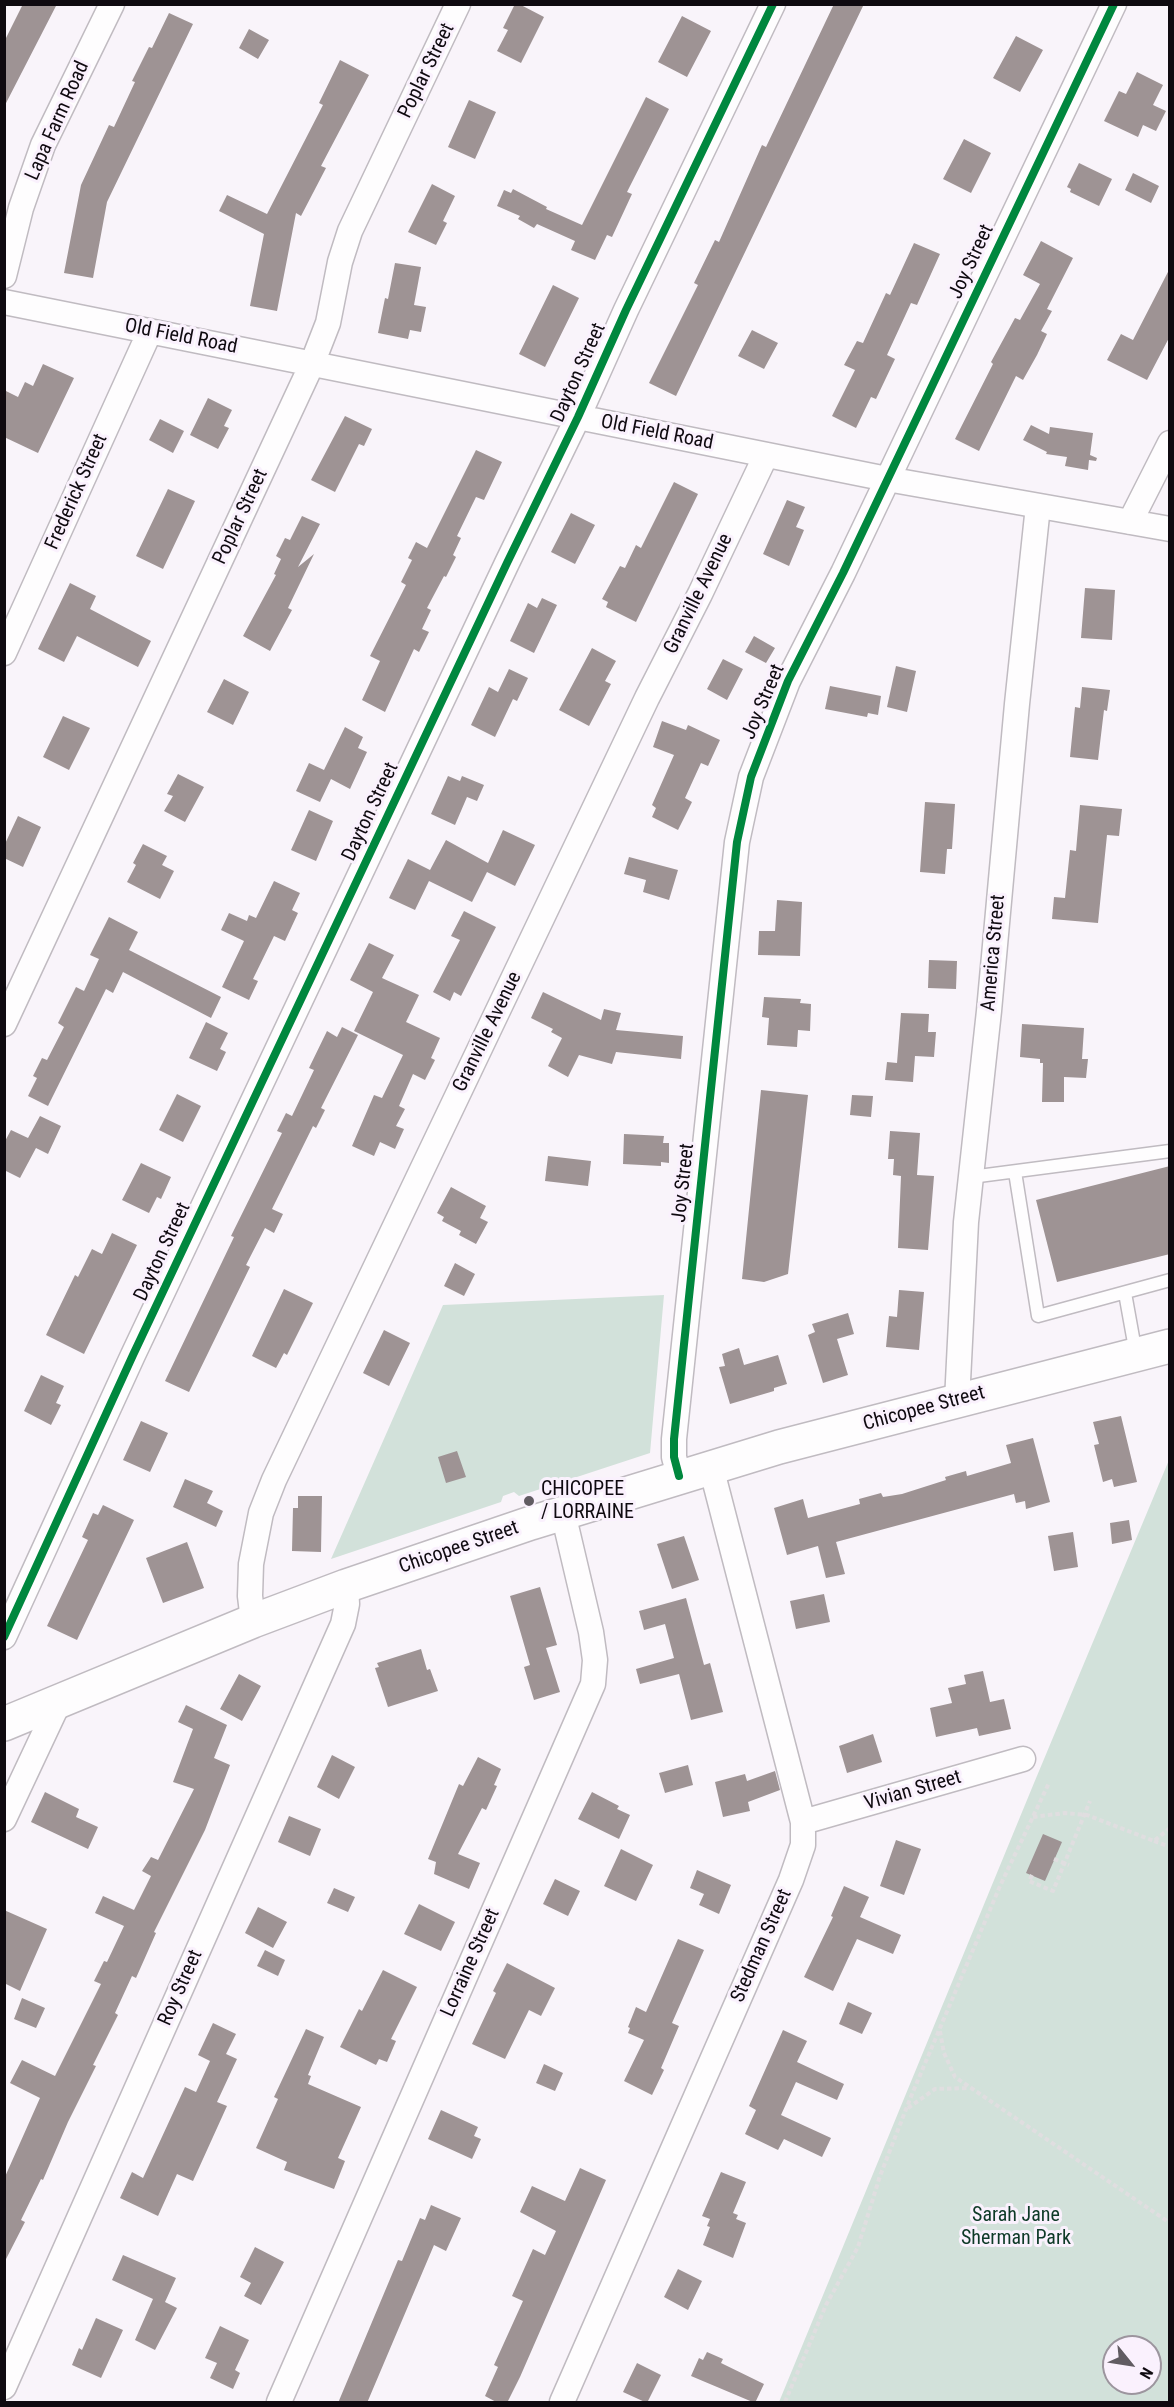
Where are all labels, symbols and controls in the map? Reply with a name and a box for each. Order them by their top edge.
street label: Poplar Street [394,20,460,122]
street label: Lapa Farm Road [21,58,95,184]
street label: Joy Street [944,221,1000,303]
street label: Old Field Road [123,314,239,360]
street label: Dayton Street [546,320,612,426]
street label: Old Field Road [599,410,715,456]
street label: Frederick Street [41,430,113,554]
street label: Poplar Street [208,465,274,569]
street label: Granville Avenue [660,530,738,658]
street label: Joy Street [737,661,791,743]
street label: Dayton Street [338,759,404,865]
street label: America Street [977,894,1011,1012]
street label: Granville Avenue [449,968,527,1096]
street label: Joy Street [668,1142,700,1224]
street label: Dayton Street [130,1199,196,1305]
street label: Chicopee Street [861,1381,987,1437]
place label: CHICOPEE / LORRAINE [541,1478,634,1525]
marker: CHICOPEE / LORRAINE [522,1494,536,1508]
street label: Chicopee Street [396,1516,522,1580]
street label: Vivian Street [862,1766,964,1816]
street label: Stedman Street [726,1886,798,2006]
street label: Lorraine Street [436,1905,506,2021]
street label: Roy Street [154,1946,208,2030]
park label: Sarah Jane Sherman Park [961,2204,1071,2251]
north arrow [1102,2335,1162,2395]
text: N [1136,2364,1157,2382]

